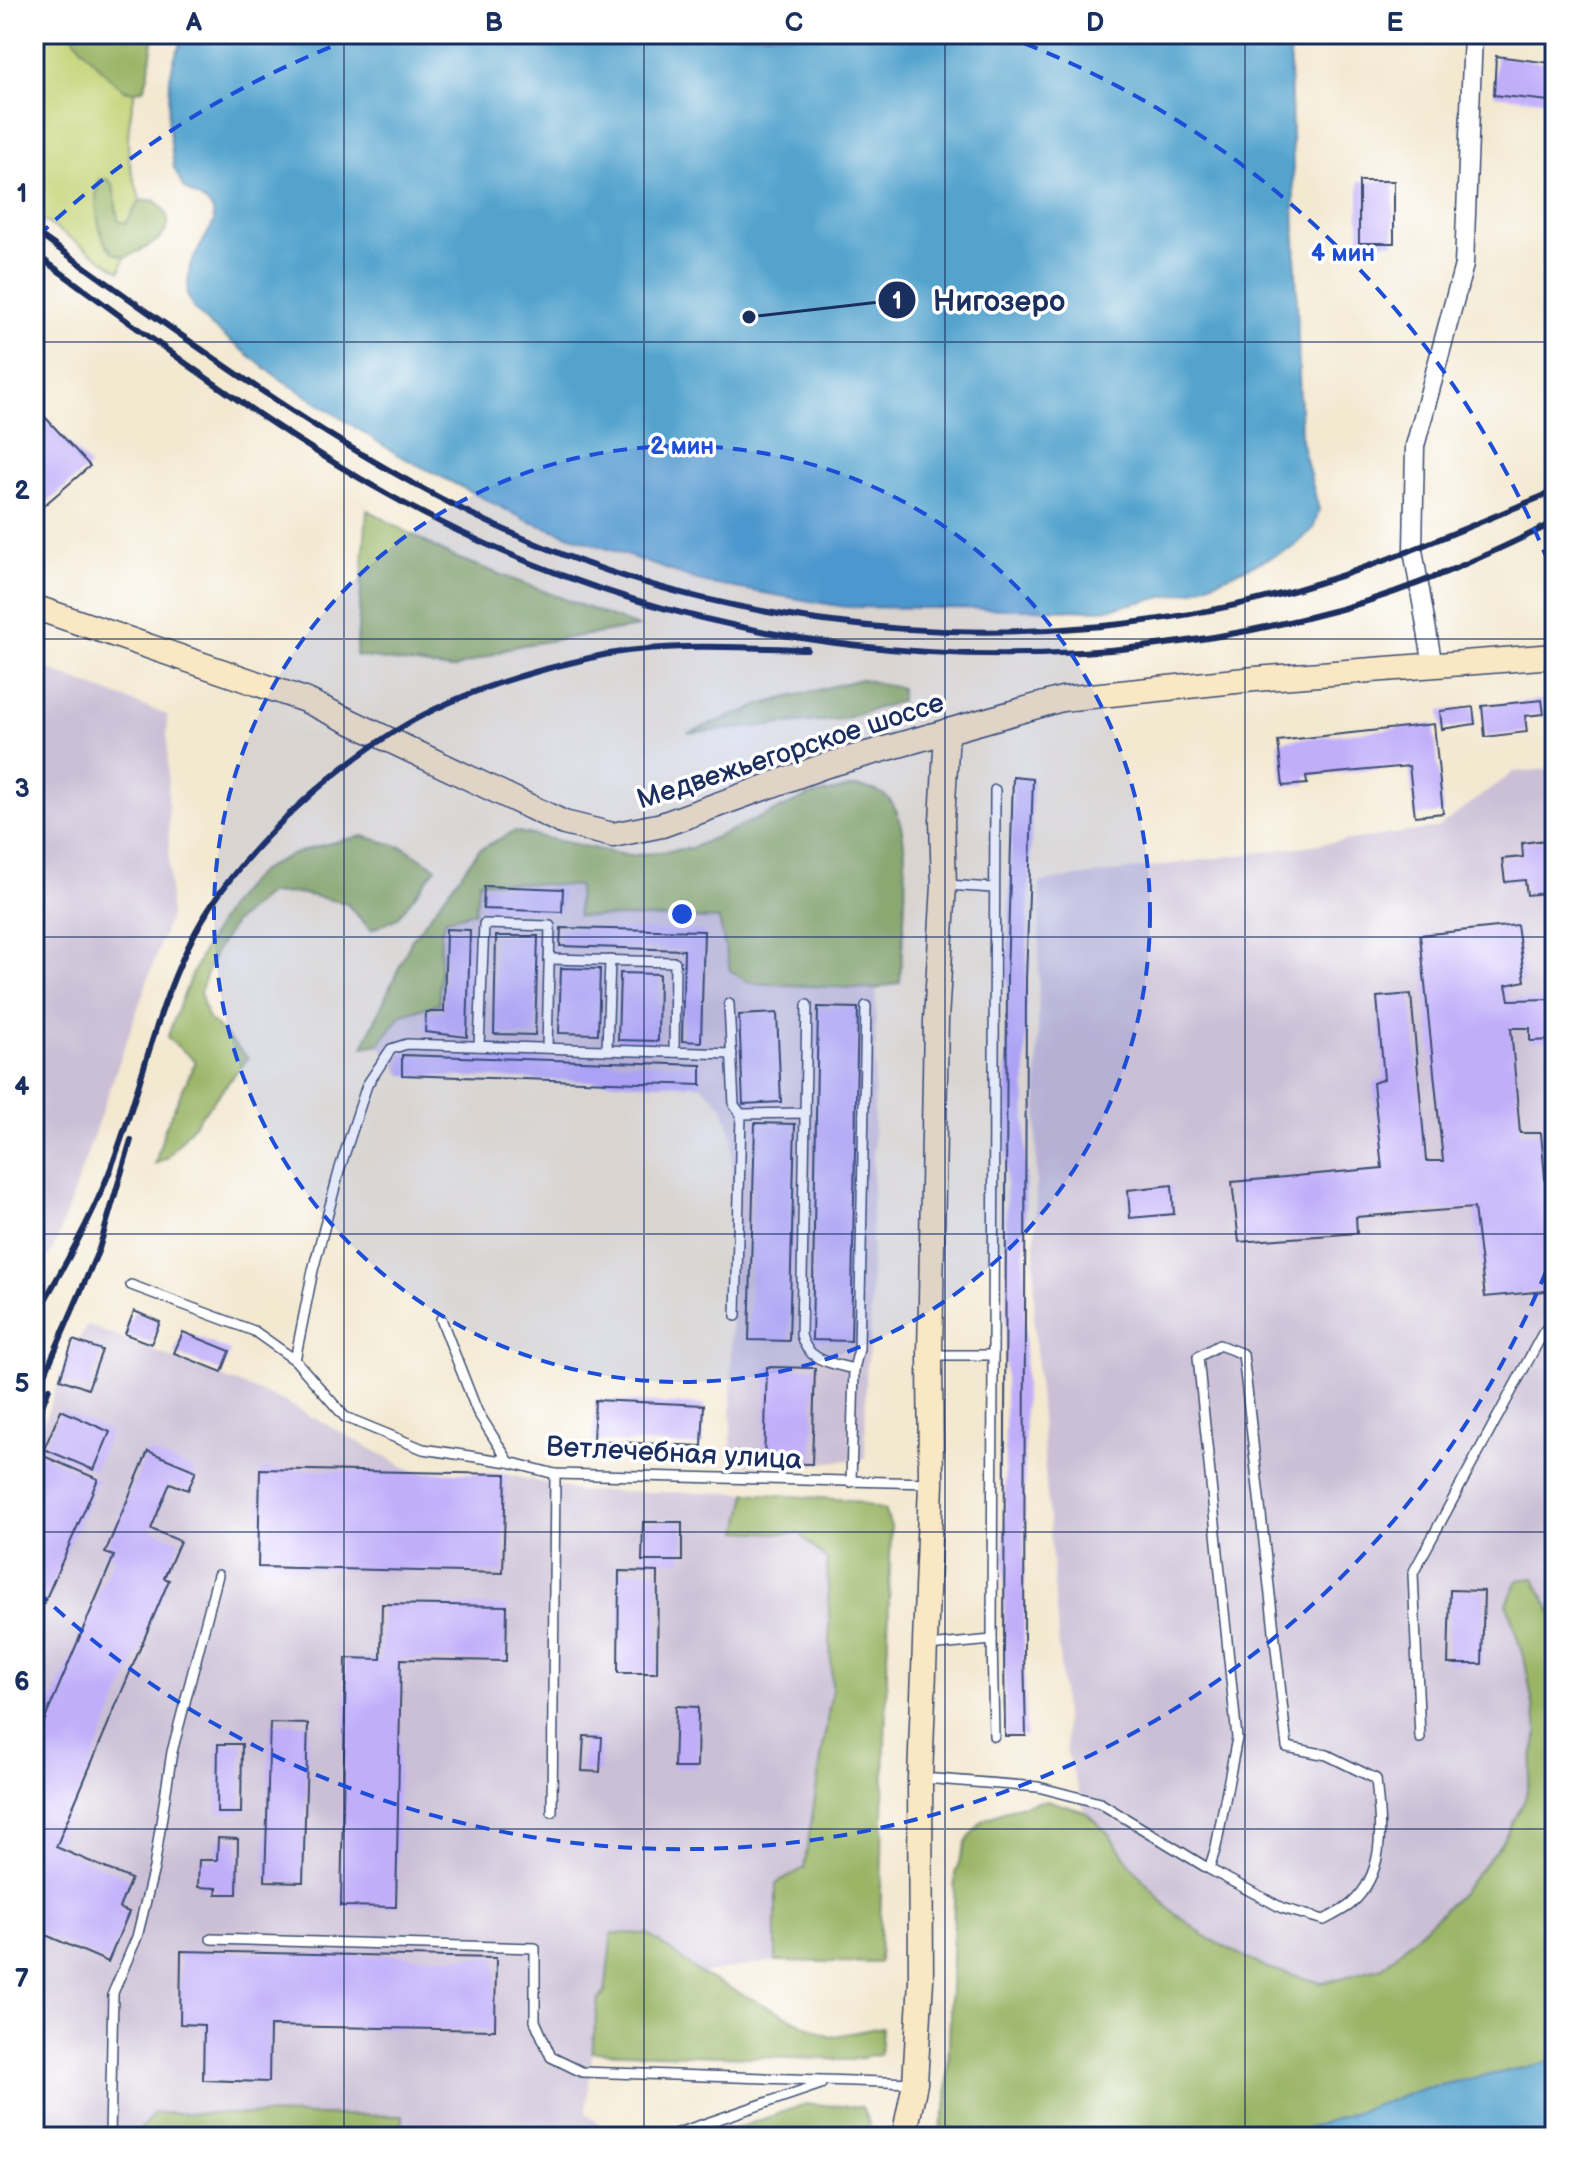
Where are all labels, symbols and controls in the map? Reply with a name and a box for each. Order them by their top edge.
text: A [185,8,202,39]
text: B [485,8,503,39]
text: C [785,8,803,39]
text: D [1086,8,1104,39]
text: E [1387,8,1404,39]
text: 1 [17,179,27,210]
text: 4 мин [1311,239,1375,268]
callout: Нигозеро [877,273,1081,327]
text: Нигозеро [933,284,1065,320]
text: 1 [892,287,902,316]
text: 2 мин [650,432,714,461]
text: 2 [14,476,30,507]
street label: Медвежьегорское шоссе [633,686,948,817]
text: 3 [14,774,30,805]
centre of rings [668,900,696,928]
text: 4 [14,1072,30,1103]
text: 5 [14,1369,30,1400]
street label: Ветлечебная улица [545,1430,803,1477]
text: 6 [14,1667,30,1698]
text: 7 [15,1964,29,1995]

